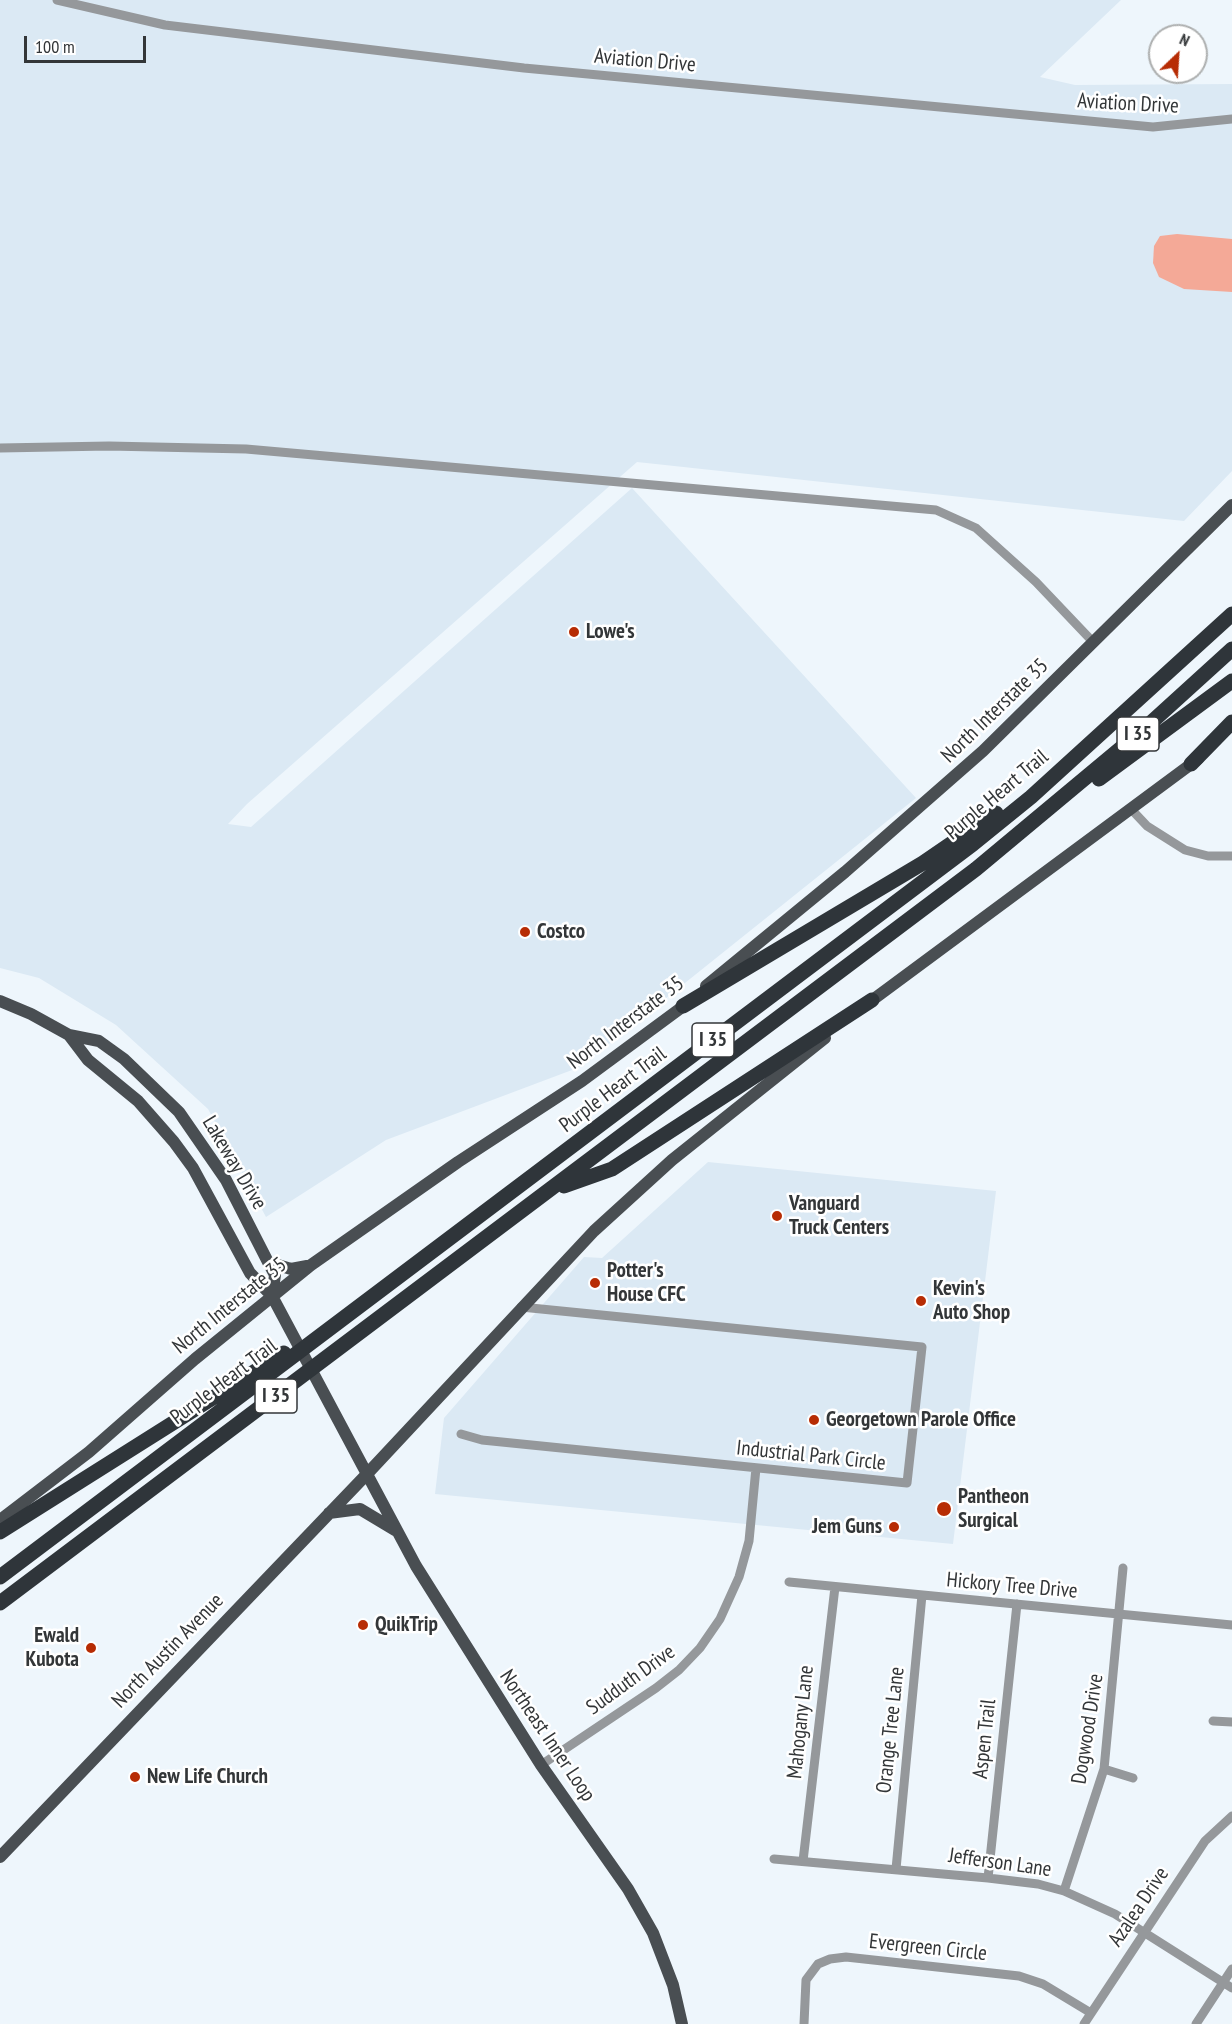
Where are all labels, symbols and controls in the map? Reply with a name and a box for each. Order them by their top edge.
scale bar [27,24,148,62]
north arrow [1148,24,1208,84]
text: N [1177,29,1193,50]
text: 100 m [35,35,75,58]
street label: Aviation Drive [593,44,697,78]
street label: Aviation Drive [1077,89,1179,119]
place label: Lowe's [586,619,635,645]
marker: Lowe's [567,625,581,639]
street label: North Interstate 35 [936,654,1054,768]
road number: I 35 [1117,717,1159,751]
street label: Purple Heart Trail [940,745,1054,845]
place label: Costco [537,919,585,945]
marker: Costco [518,925,532,939]
street label: North Interstate 35 [563,971,689,1075]
road number: I 35 [692,1023,734,1057]
street label: Purple Heart Trail [555,1042,671,1138]
street label: Lakeway Drive [196,1112,272,1214]
place label: Vanguard Truck Centers [789,1191,889,1241]
marker: Vanguard Truck Centers [770,1209,784,1223]
street label: North Interstate 35 [168,1252,292,1360]
place label: Potter's House CFC [607,1258,686,1308]
marker: Potter's House CFC [588,1276,602,1290]
place label: Kevin's Auto Shop [933,1276,1010,1326]
marker: Kevin's Auto Shop [914,1294,928,1308]
street label: Purple Heart Trail [166,1334,282,1430]
road number: I 35 [255,1379,297,1413]
place label: Georgetown Parole Office [826,1407,1016,1433]
marker: Georgetown Parole Office [807,1413,821,1427]
street label: Industrial Park Circle [735,1436,887,1476]
place label: Pantheon Surgical [958,1484,1029,1534]
marker: Pantheon Surgical [935,1500,953,1518]
place label: Jem Guns [812,1514,882,1540]
marker: Jem Guns [887,1520,901,1534]
street label: Hickory Tree Drive [945,1568,1079,1604]
street label: North Austin Avenue [107,1589,229,1713]
place label: QuikTrip [375,1612,438,1638]
marker: QuikTrip [356,1618,370,1632]
place label: Ewald Kubota [26,1623,79,1673]
street label: Sudduth Drive [582,1640,680,1720]
marker: Ewald Kubota [84,1641,98,1655]
street label: Mahogany Lane [783,1664,819,1780]
street label: Northeast Inner Loop [494,1665,600,1807]
street label: Orange Tree Lane [872,1666,910,1794]
street label: Dogwood Drive [1067,1672,1109,1786]
street label: Aspen Trail [968,1698,1002,1780]
place label: New Life Church [147,1764,268,1790]
marker: New Life Church [128,1770,142,1784]
street label: Jefferson Lane [947,1843,1053,1883]
street label: Azalea Drive [1103,1863,1175,1951]
street label: Evergreen Circle [868,1929,988,1967]

